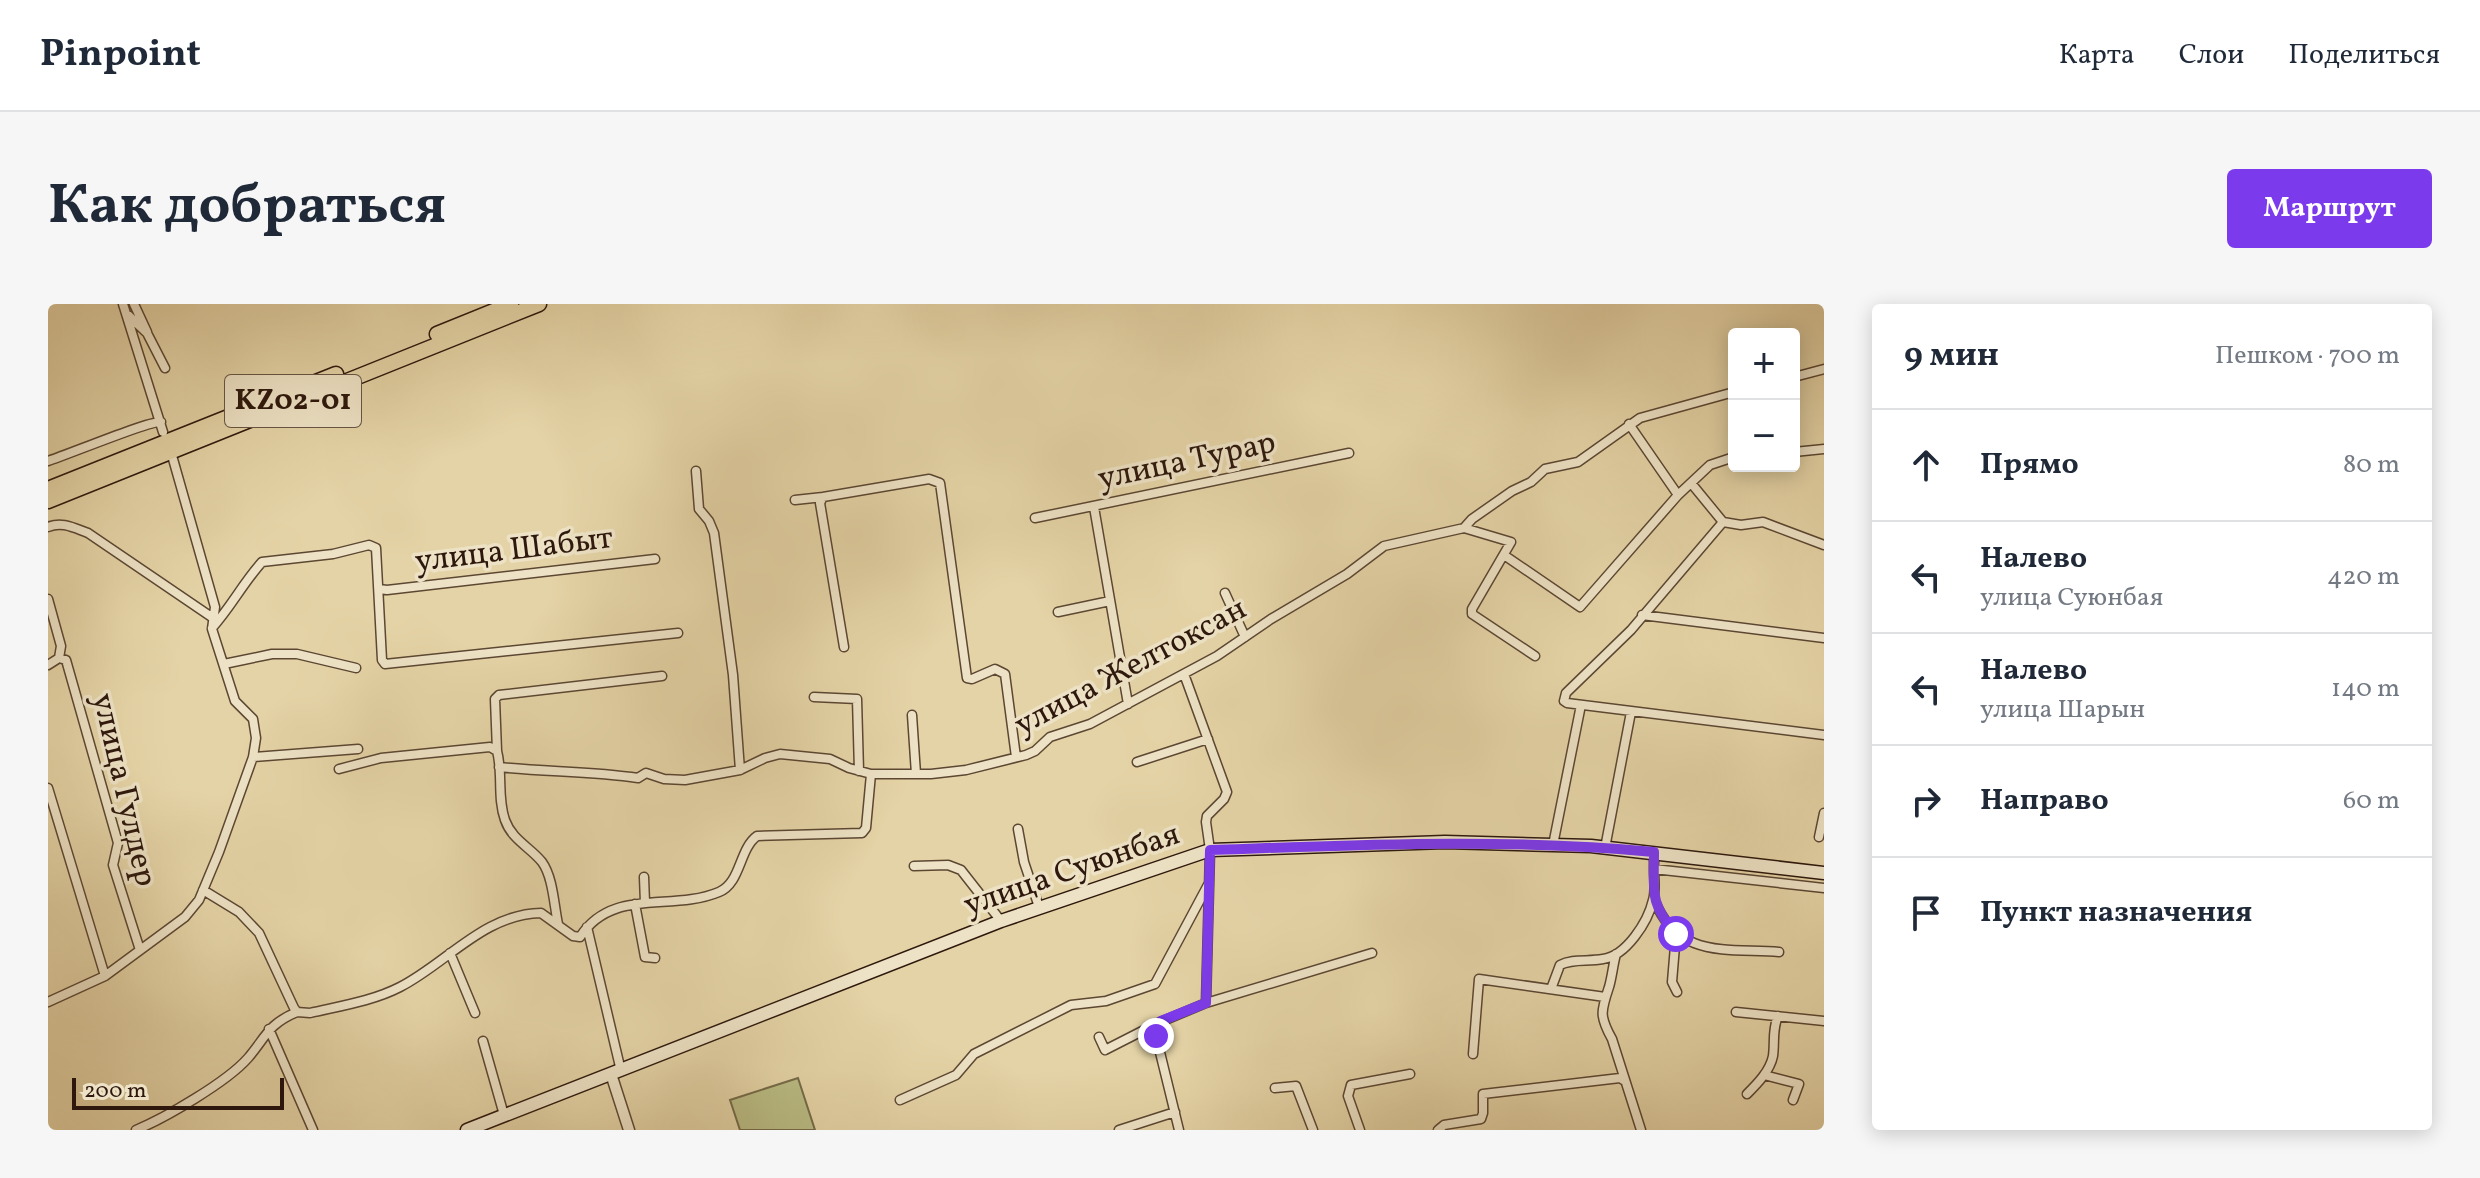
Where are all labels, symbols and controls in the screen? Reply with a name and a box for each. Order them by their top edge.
text: Pinpoint [40,29,201,82]
text: Карта [2059,36,2135,75]
text: Слои [2179,36,2244,75]
text: Поделиться [2288,36,2440,75]
text: Как добраться [48,169,446,247]
button: Маршрут [2227,169,2432,248]
map controls [1728,328,1800,472]
button: + [1728,328,1800,400]
text: 9 мин [1904,333,1999,380]
text: Пешком · 700 m [2215,338,2400,374]
road number: KZ02-01 [225,375,361,427]
button: − [1728,400,1800,472]
street label: улица Турар [1094,422,1280,502]
icon: ahead [1904,443,1948,487]
text: Прямо [1980,444,2079,486]
text: 80 m [2343,447,2400,483]
street label: улица Шабыт [412,517,616,585]
text: Налево [1980,538,2087,580]
icon: left [1904,555,1948,599]
text: 420 m [2327,559,2400,595]
text: улица Суюнбая [1980,580,2163,616]
street label: улица Желтоксан [1007,588,1255,748]
text: Налево [1980,650,2087,692]
icon: left [1904,667,1948,711]
text: 140 m [2331,671,2400,707]
street label: улица Гулдер [79,689,167,891]
text: улица Шарын [1980,692,2145,728]
icon: right [1904,779,1948,823]
text: Направо [1980,780,2109,822]
text: 60 m [2343,783,2400,819]
street label: улица Суюнбая [958,813,1186,929]
icon: arrive [1904,891,1948,935]
text: Пункт назначения [1980,892,2252,934]
route start [1658,916,1694,952]
route end [1138,1018,1174,1054]
scale bar [72,1074,284,1110]
text: 200 m [84,1076,146,1107]

